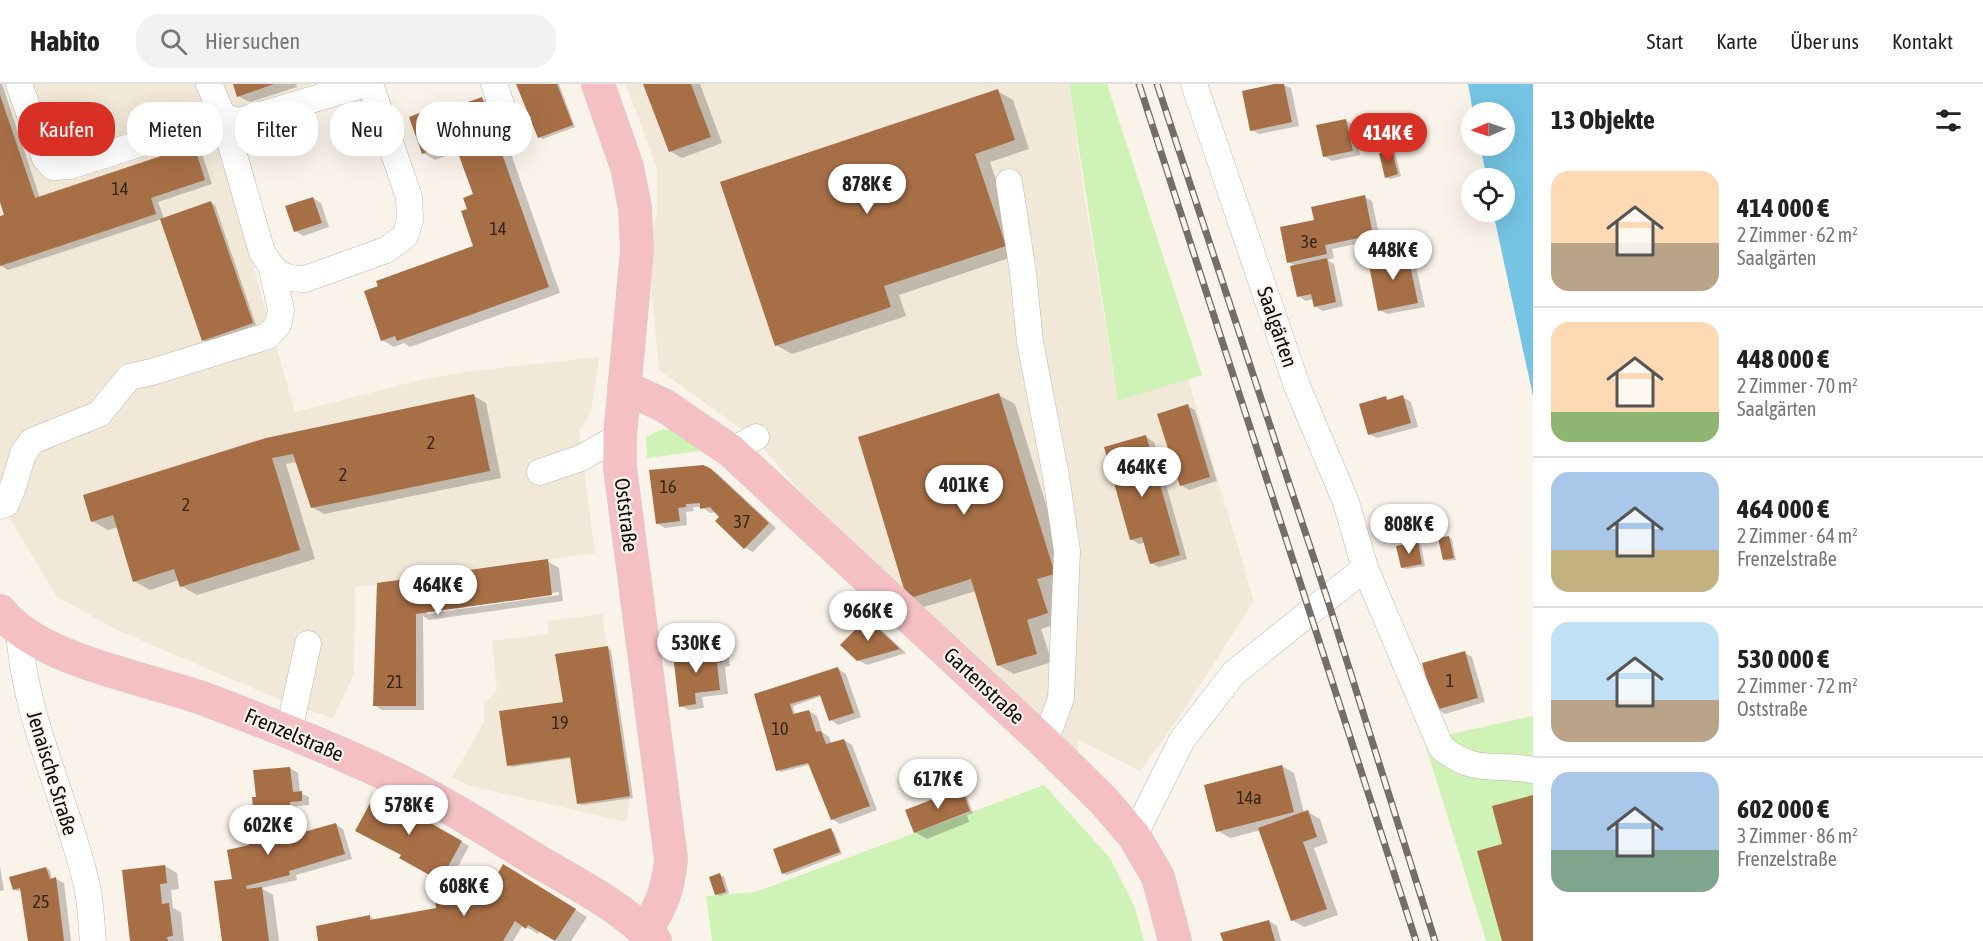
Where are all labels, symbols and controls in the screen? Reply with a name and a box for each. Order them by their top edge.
search box [136,14,556,68]
text: Habito [30,25,100,57]
icon: search [157,25,190,58]
text: Hier suchen [205,28,300,54]
text: Start [1647,29,1683,53]
text: Karte [1716,29,1757,53]
text: Über uns [1790,29,1859,53]
text: Kontakt [1892,29,1953,53]
chip: Kaufen [18,102,115,156]
chip: Mieten [127,102,223,156]
chip: Filter [235,102,318,156]
chip: Neu [330,102,404,156]
chip: Wohnung [416,102,532,156]
north arrow [1461,102,1515,156]
map controls [1461,102,1515,222]
icon: filters [1932,104,1965,137]
text: 13 Objekte [1551,105,1655,135]
pin: 414K € [1339,113,1437,164]
text: 414K € [1363,121,1413,144]
pin: 878K € [818,164,916,215]
button: locate [1461,168,1515,222]
text: 878K € [842,172,892,195]
house number: 14 [112,178,128,199]
text: 414 000 € [1737,193,1829,223]
icon: home [1599,195,1671,267]
house number: 14 [490,218,506,239]
text: 2 Zimmer · 62 m² [1737,223,1858,246]
pin: 448K € [1344,230,1442,281]
house number: 3e [1301,231,1317,252]
text: 448K € [1368,238,1418,261]
text: Saalgärten [1737,246,1817,269]
street label: Saalgärten [1253,283,1303,370]
text: 448 000 € [1737,344,1829,374]
icon: home [1599,346,1671,418]
text: 2 Zimmer · 70 m² [1737,374,1858,397]
text: Saalgärten [1737,397,1817,420]
house number: 2 [427,432,435,453]
pin: 464K € [1093,447,1191,498]
text: 464K € [1117,455,1167,478]
house number: 2 [339,464,347,485]
pin: 401K € [915,465,1013,516]
text: 401K € [939,473,989,496]
house number: 16 [660,476,676,497]
street label: Oststraße [611,477,643,553]
house number: 2 [182,494,190,515]
text: 464 000 € [1737,494,1829,524]
icon: home [1599,496,1671,568]
pin: 808K € [1360,504,1458,555]
house number: 37 [734,511,750,532]
text: 808K € [1384,512,1434,535]
text: 2 Zimmer · 64 m² [1737,524,1858,547]
text: Frenzelstraße [1737,547,1837,570]
pin: 464K € [389,565,487,616]
text: 464K € [413,573,463,596]
pin: 966K € [819,591,917,642]
text: 966K € [843,599,893,622]
pin: 530K € [647,623,745,674]
text: 530K € [671,631,721,654]
street label: Gartenstraße [940,642,1030,728]
text: 530 000 € [1737,644,1829,674]
icon: home [1599,646,1671,718]
house number: 1 [1446,670,1454,691]
house number: 21 [387,671,403,692]
text: 2 Zimmer · 72 m² [1737,674,1858,697]
text: Oststraße [1737,697,1808,720]
street label: Frenzelstraße [241,703,347,766]
street label: Jenaische Straße [23,708,83,838]
house number: 19 [552,712,568,733]
house number: 10 [772,718,788,739]
pin: 617K € [889,759,987,810]
text: 617K € [913,767,963,790]
pin: 578K € [360,785,458,836]
house number: 14a [1236,787,1262,808]
text: 578K € [384,793,434,816]
text: 602 000 € [1737,794,1829,824]
icon: home [1599,796,1671,868]
pin: 602K € [219,805,317,856]
text: 602K € [243,813,293,836]
text: 3 Zimmer · 86 m² [1737,824,1858,847]
text: Frenzelstraße [1737,847,1837,870]
pin: 608K € [415,866,513,917]
text: 608K € [439,874,489,897]
house number: 25 [33,891,49,912]

